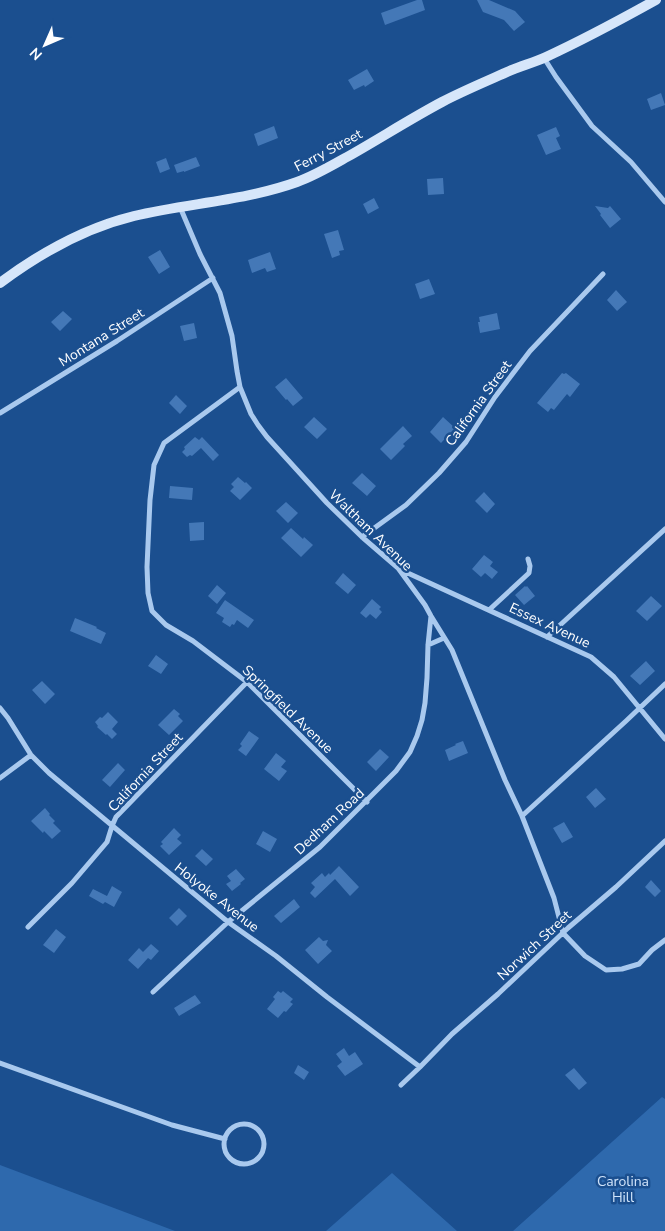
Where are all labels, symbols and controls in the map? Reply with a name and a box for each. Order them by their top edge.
north arrow [20,20,70,70]
text: N [26,43,47,64]
street label: Ferry Street [291,125,366,176]
street label: Montana Street [55,304,148,371]
street label: California Street [441,357,516,450]
street label: Waltham Avenue [325,485,417,575]
street label: Essex Avenue [506,598,593,653]
street label: Springfield Avenue [238,661,337,758]
street label: California Street [104,729,187,816]
street label: Dedham Road [290,784,369,859]
street label: Holyoke Avenue [170,858,263,937]
street label: Norwich Street [493,906,576,985]
park label: Carolina Hill [597,1172,649,1207]

